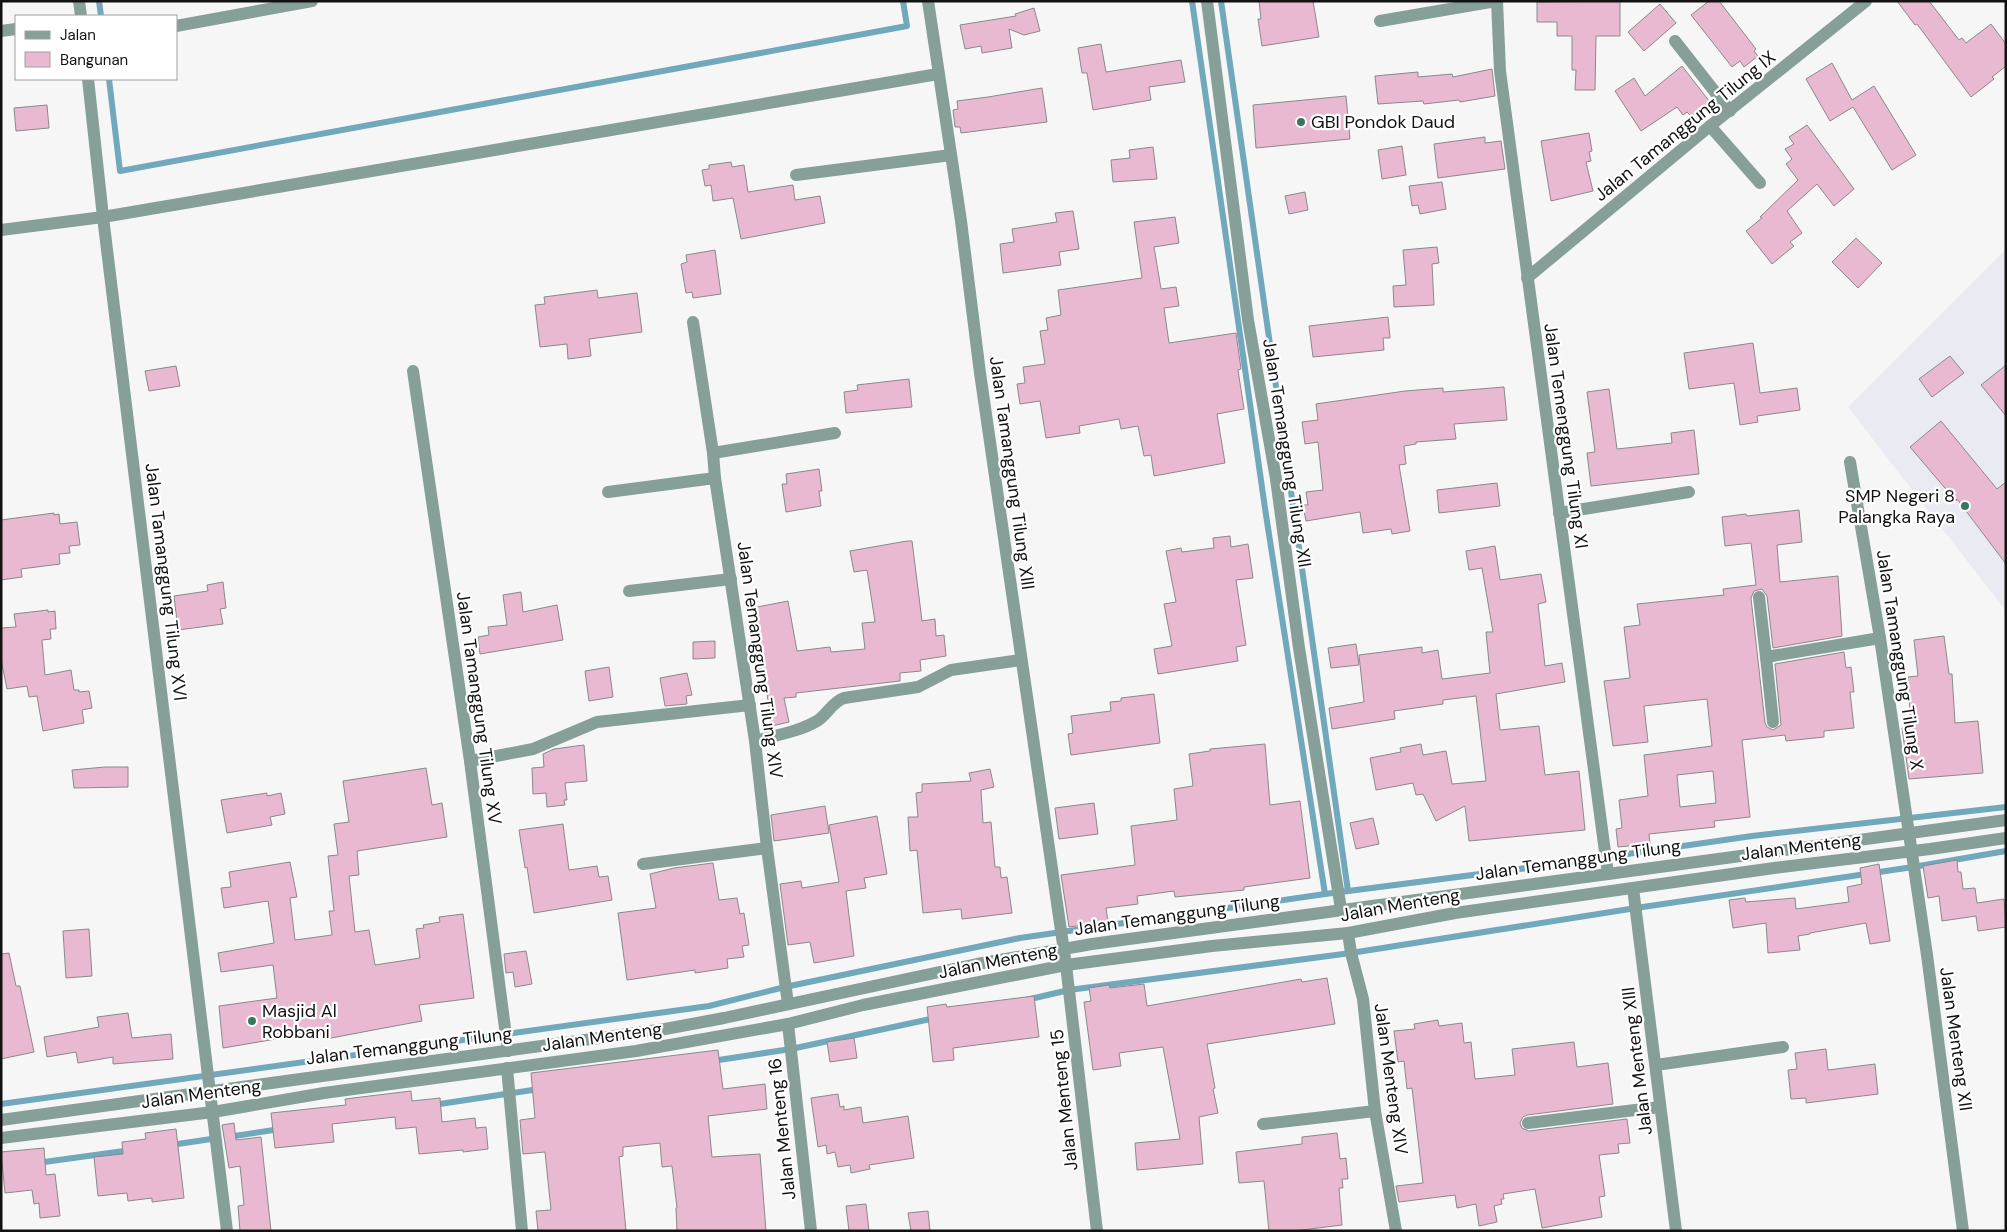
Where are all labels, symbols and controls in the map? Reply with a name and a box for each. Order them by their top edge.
legend [15,15,178,80]
text: Jalan [60,25,96,45]
street label: Jalan Tamanggung Tilung IX [1589,45,1781,207]
text: Bangunan [60,50,128,70]
place label: GBI Pondok Daud [1311,110,1455,134]
marker: GBI Pondok Daud [1295,116,1307,128]
street label: Jalan Temenggung Tilung XI [1538,322,1594,550]
street label: Jalan Temanggung Tilung XII [1257,337,1317,569]
street label: Jalan Tamanggung Tilung XIII [984,355,1040,591]
street label: Jalan Tamanggung Tilung XVI [140,462,192,702]
place label: SMP Negeri 8 Palangka Raya [1838,484,1955,529]
marker: SMP Negeri 8 Palangka Raya [1959,500,1971,512]
street label: Jalan Temanggung Tilung XIV [731,540,789,780]
street label: Jalan Tamanggung Tilung X [1871,548,1929,772]
street label: Jalan Tamanggung Tilung XV [451,590,507,826]
street label: Jalan Menteng [1740,828,1862,866]
street label: Jalan Temanggung Tilung [1474,834,1682,886]
street label: Jalan Menteng [1338,883,1462,927]
street label: Jalan Temanggung Tilung [1073,889,1281,941]
street label: Jalan Menteng [936,938,1060,984]
street label: Jalan Menteng XII [1934,966,1978,1112]
street label: Jalan Menteng XIII [1616,986,1658,1136]
place label: Masjid Al Robbani [262,999,337,1044]
street label: Jalan Menteng XIV [1368,1002,1414,1156]
marker: Masjid Al Robbani [246,1015,258,1027]
street label: Jalan Menteng [540,1017,664,1057]
street label: Jalan Temanggung Tilung [305,1021,513,1071]
street label: Jalan Menteng 15 [1045,1028,1083,1172]
street label: Jalan Menteng 16 [763,1057,801,1201]
street label: Jalan Menteng [139,1074,263,1114]

